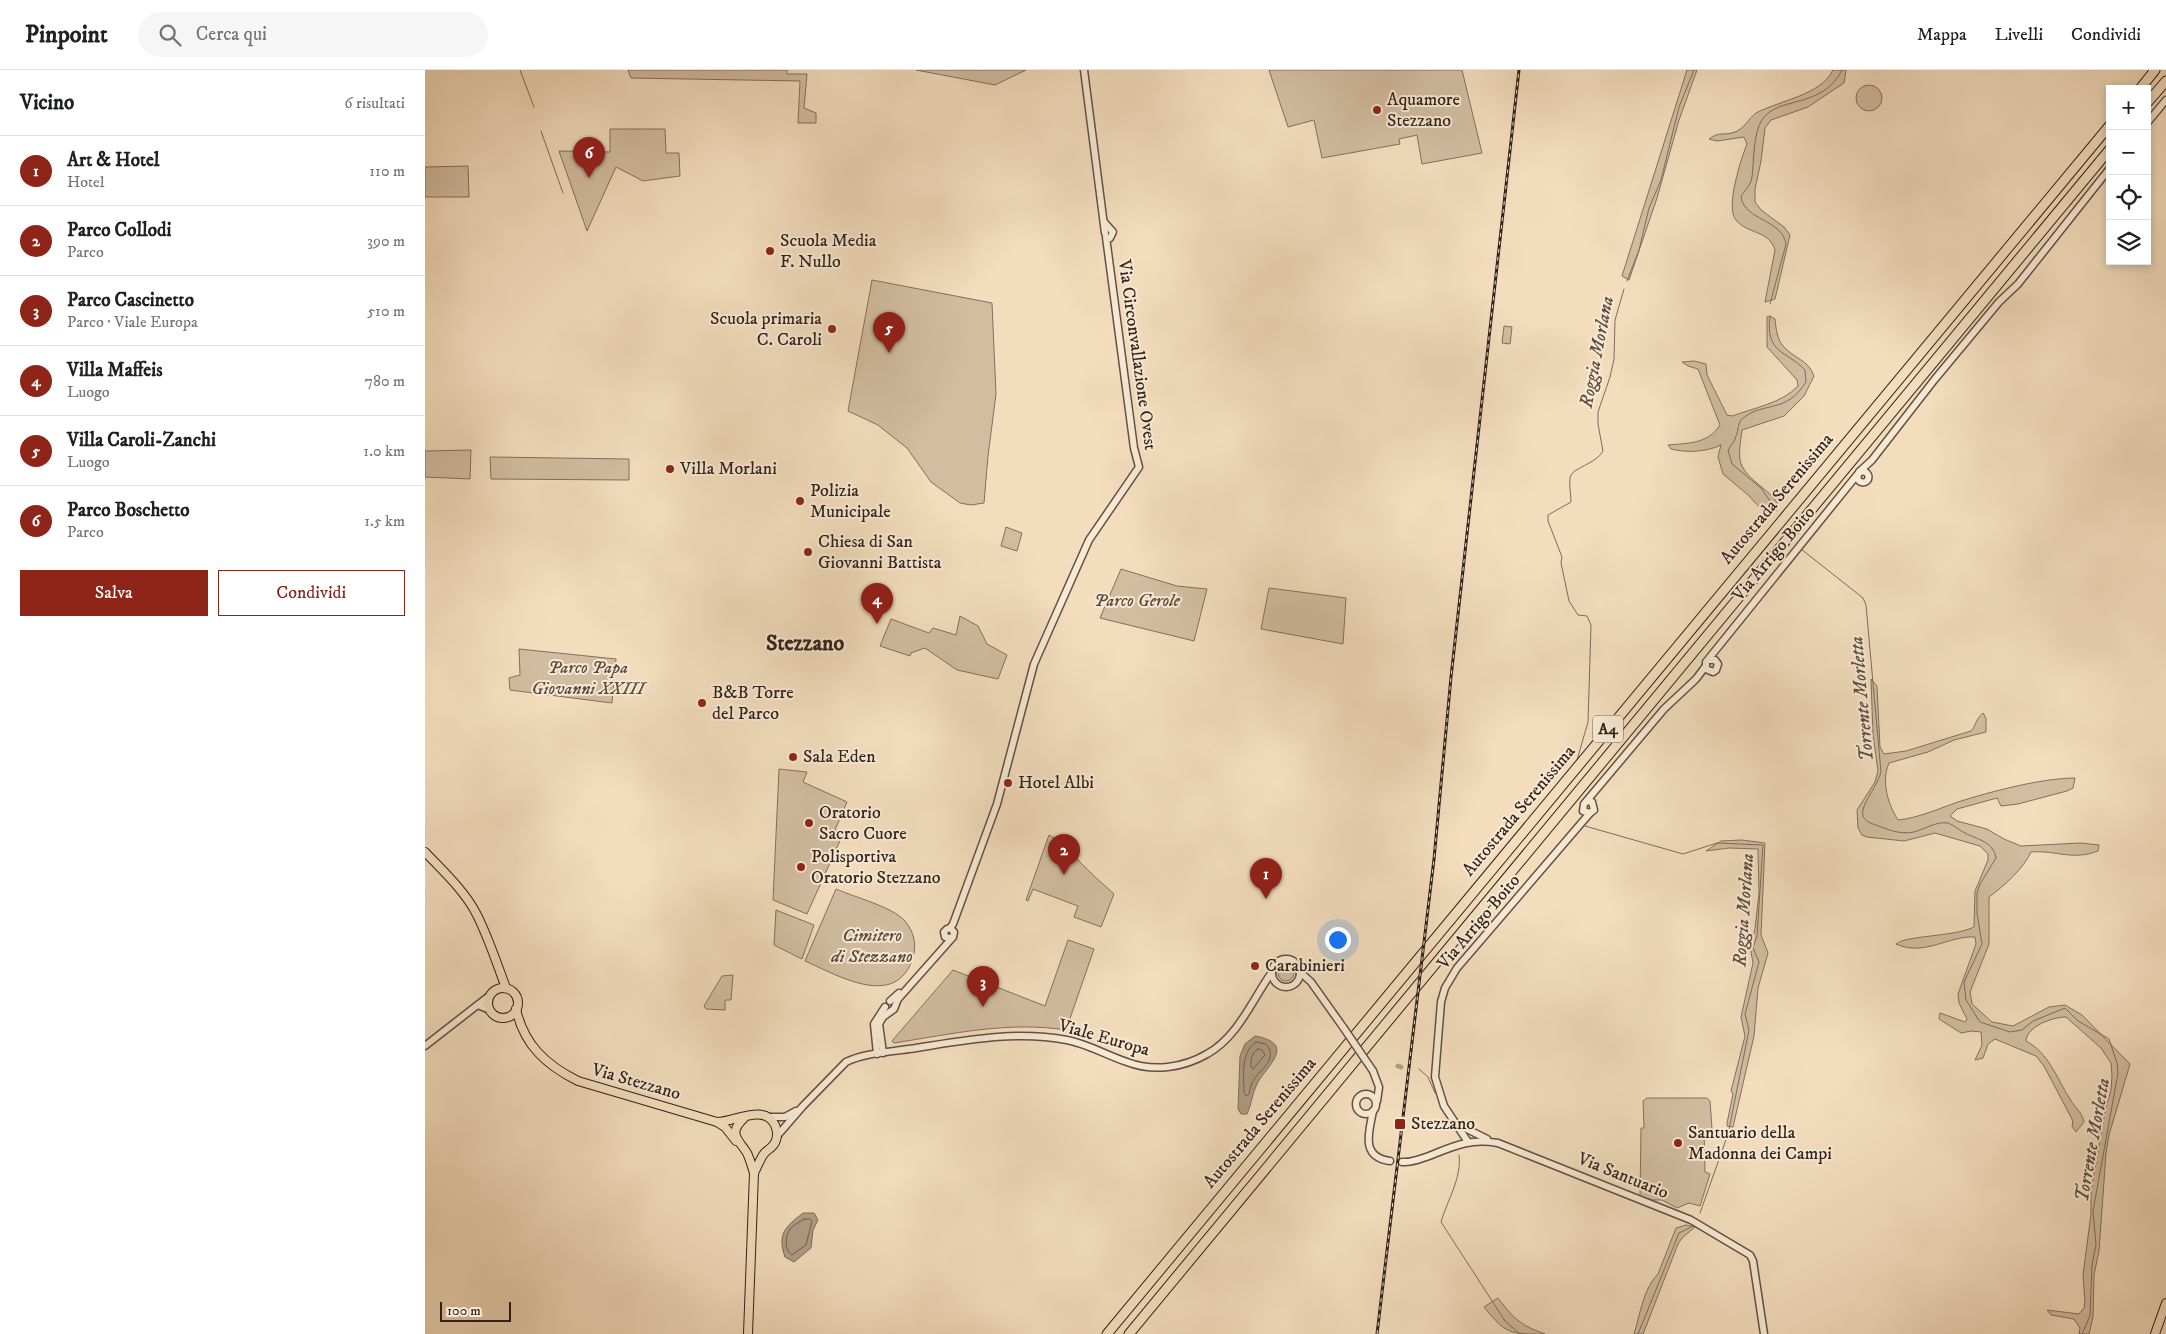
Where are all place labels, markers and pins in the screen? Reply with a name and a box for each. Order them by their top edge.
place label: Aquamore Stezzano [1387,89,1460,132]
marker: Aquamore Stezzano [1371,104,1383,116]
pin: 6 [573,137,605,178]
place label: Scuola Media F. Nullo [780,230,877,273]
marker: Scuola Media F. Nullo [764,245,776,257]
place label: Scuola primaria C. Caroli [710,308,822,351]
pin: 5 [873,312,905,353]
marker: Scuola primaria C. Caroli [826,323,838,335]
place label: Villa Morlani [679,458,777,480]
marker: Villa Morlani [664,463,676,475]
place label: Polizia Municipale [810,480,891,523]
marker: Polizia Municipale [794,495,806,507]
place label: Chiesa di San Giovanni Battista [818,531,942,574]
marker: Chiesa di San Giovanni Battista [802,546,814,558]
pin: 4 [861,583,893,624]
place label: B&B Torre del Parco [712,682,794,725]
marker: B&B Torre del Parco [696,697,708,709]
place label: Sala Eden [803,746,876,768]
marker: Sala Eden [787,751,799,763]
place label: Hotel Albi [1018,772,1094,794]
marker: Hotel Albi [1002,777,1014,789]
place label: Oratorio Sacro Cuore [819,802,907,845]
marker: Oratorio Sacro Cuore [803,817,815,829]
pin: 2 [1048,834,1080,875]
place label: Polisportiva Oratorio Stezzano [811,846,941,889]
pin: 1 [1250,858,1282,899]
marker: Polisportiva Oratorio Stezzano [795,861,807,873]
place label: Carabinieri [1265,955,1345,977]
marker: Carabinieri [1249,960,1261,972]
pin: 3 [967,966,999,1007]
place label: Stezzano [1411,1113,1475,1135]
marker: Stezzano [1393,1117,1407,1131]
place label: Santuario della Madonna dei Campi [1688,1122,1832,1165]
marker: Santuario della Madonna dei Campi [1672,1137,1684,1149]

